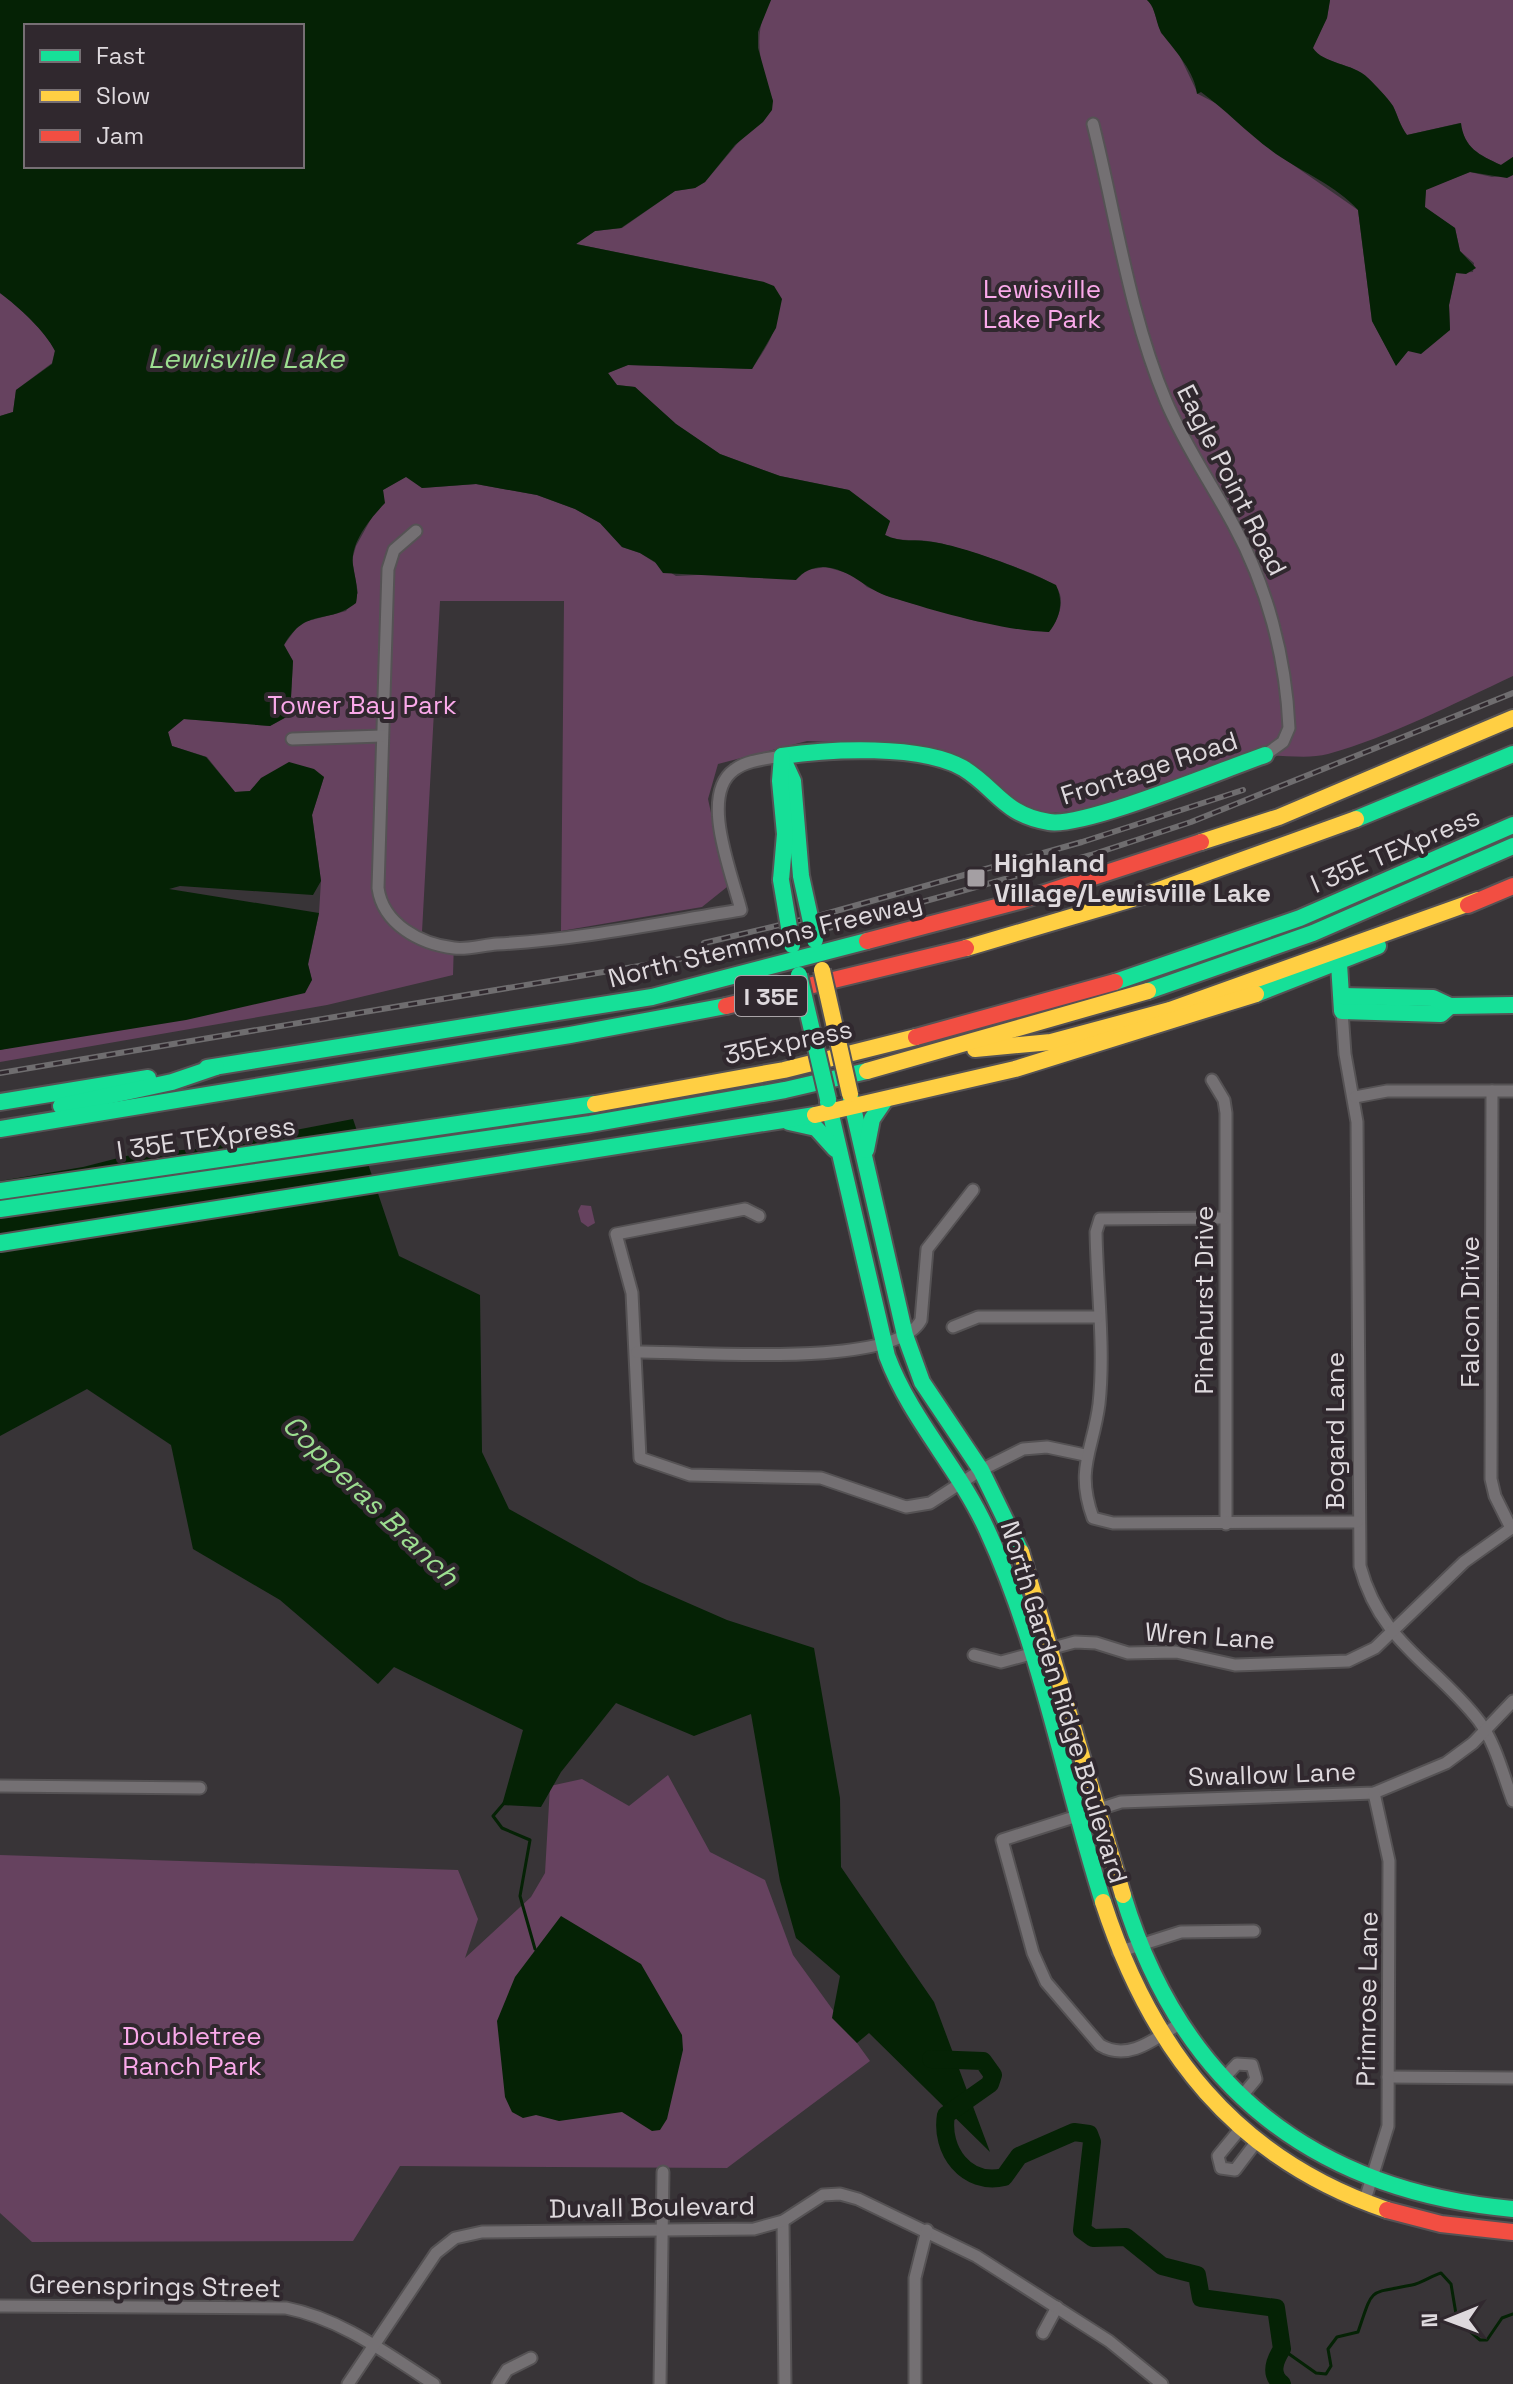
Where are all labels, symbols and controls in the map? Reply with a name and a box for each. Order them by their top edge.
legend [24,24,304,168]
text: Fast [96,40,146,71]
text: Slow [96,80,150,111]
text: Jam [96,120,144,151]
park label: Lewisville Lake Park [983,272,1101,336]
water label: Lewisville Lake [148,340,346,376]
street label: Eagle Point Road [1169,379,1295,581]
park label: Tower Bay Park [267,688,457,722]
street label: Frontage Road [1056,723,1242,813]
street label: I 35E TEXpress [1305,799,1485,901]
place label: Highland Village/Lewisville Lake [994,846,1271,910]
marker: Highland Village/Lewisville Lake [965,867,987,889]
street label: North Stemmons Freeway [604,884,926,996]
road number: I 35E [735,976,807,1016]
street label: 35Express [721,1012,855,1072]
street label: I 35E TEXpress [114,1109,298,1167]
street label: Pinehurst Drive [1187,1206,1221,1394]
street label: Falcon Drive [1453,1236,1487,1388]
street label: Bogard Lane [1318,1352,1352,1510]
water label: Copperas Branch [275,1407,467,1594]
street label: North Garden Ridge Boulevard [993,1517,1135,1887]
street label: Wren Lane [1144,1614,1276,1658]
street label: Swallow Lane [1187,1754,1357,1794]
street label: Primrose Lane [1348,1911,1386,2087]
park label: Doubletree Ranch Park [122,2019,262,2083]
street label: Duvall Boulevard [549,2188,755,2226]
street label: Greensprings Street [29,2267,281,2305]
north arrow [1409,2280,1489,2360]
text: N [1415,2313,1443,2328]

